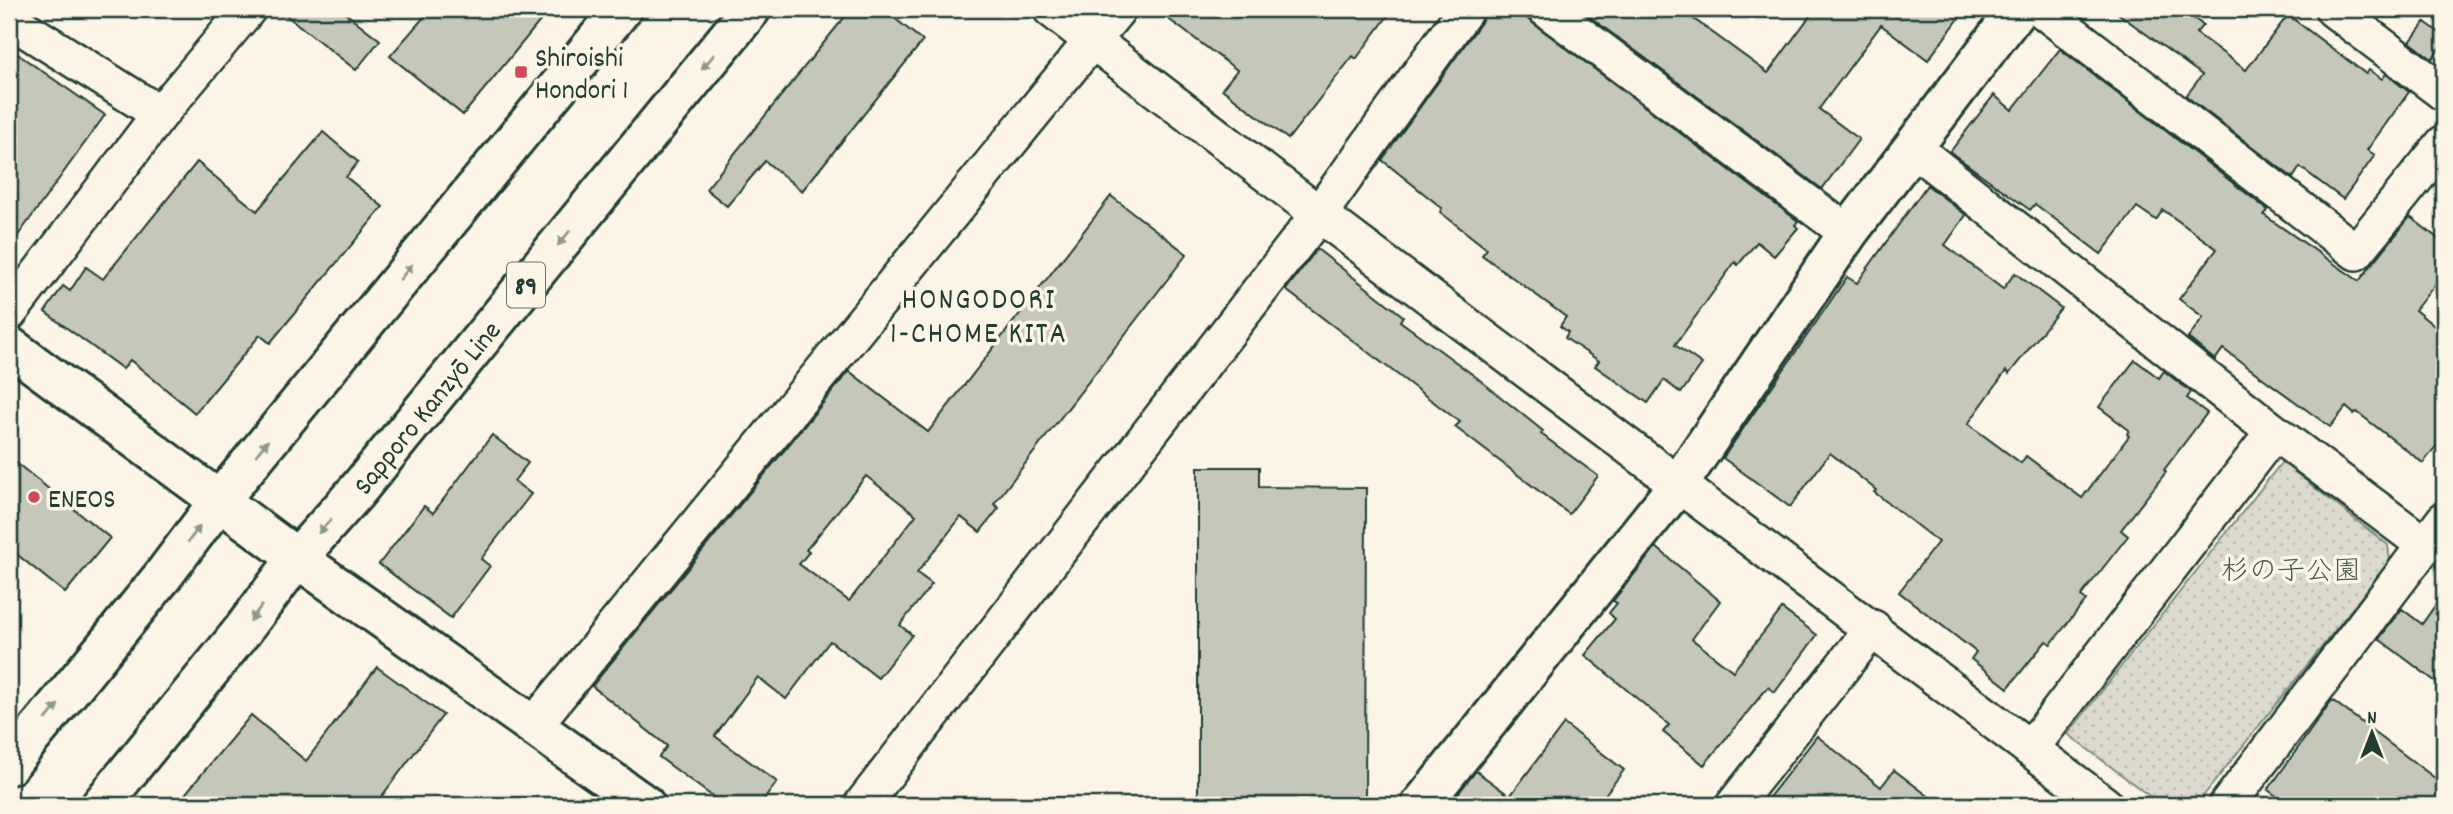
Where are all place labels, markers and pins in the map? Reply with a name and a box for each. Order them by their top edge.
place label: Shiroishi Hondori 1 [535,41,628,113]
marker: Shiroishi Hondori 1 [513,64,529,80]
place label: ENEOS [48,482,116,522]
marker: ENEOS [26,489,42,505]

